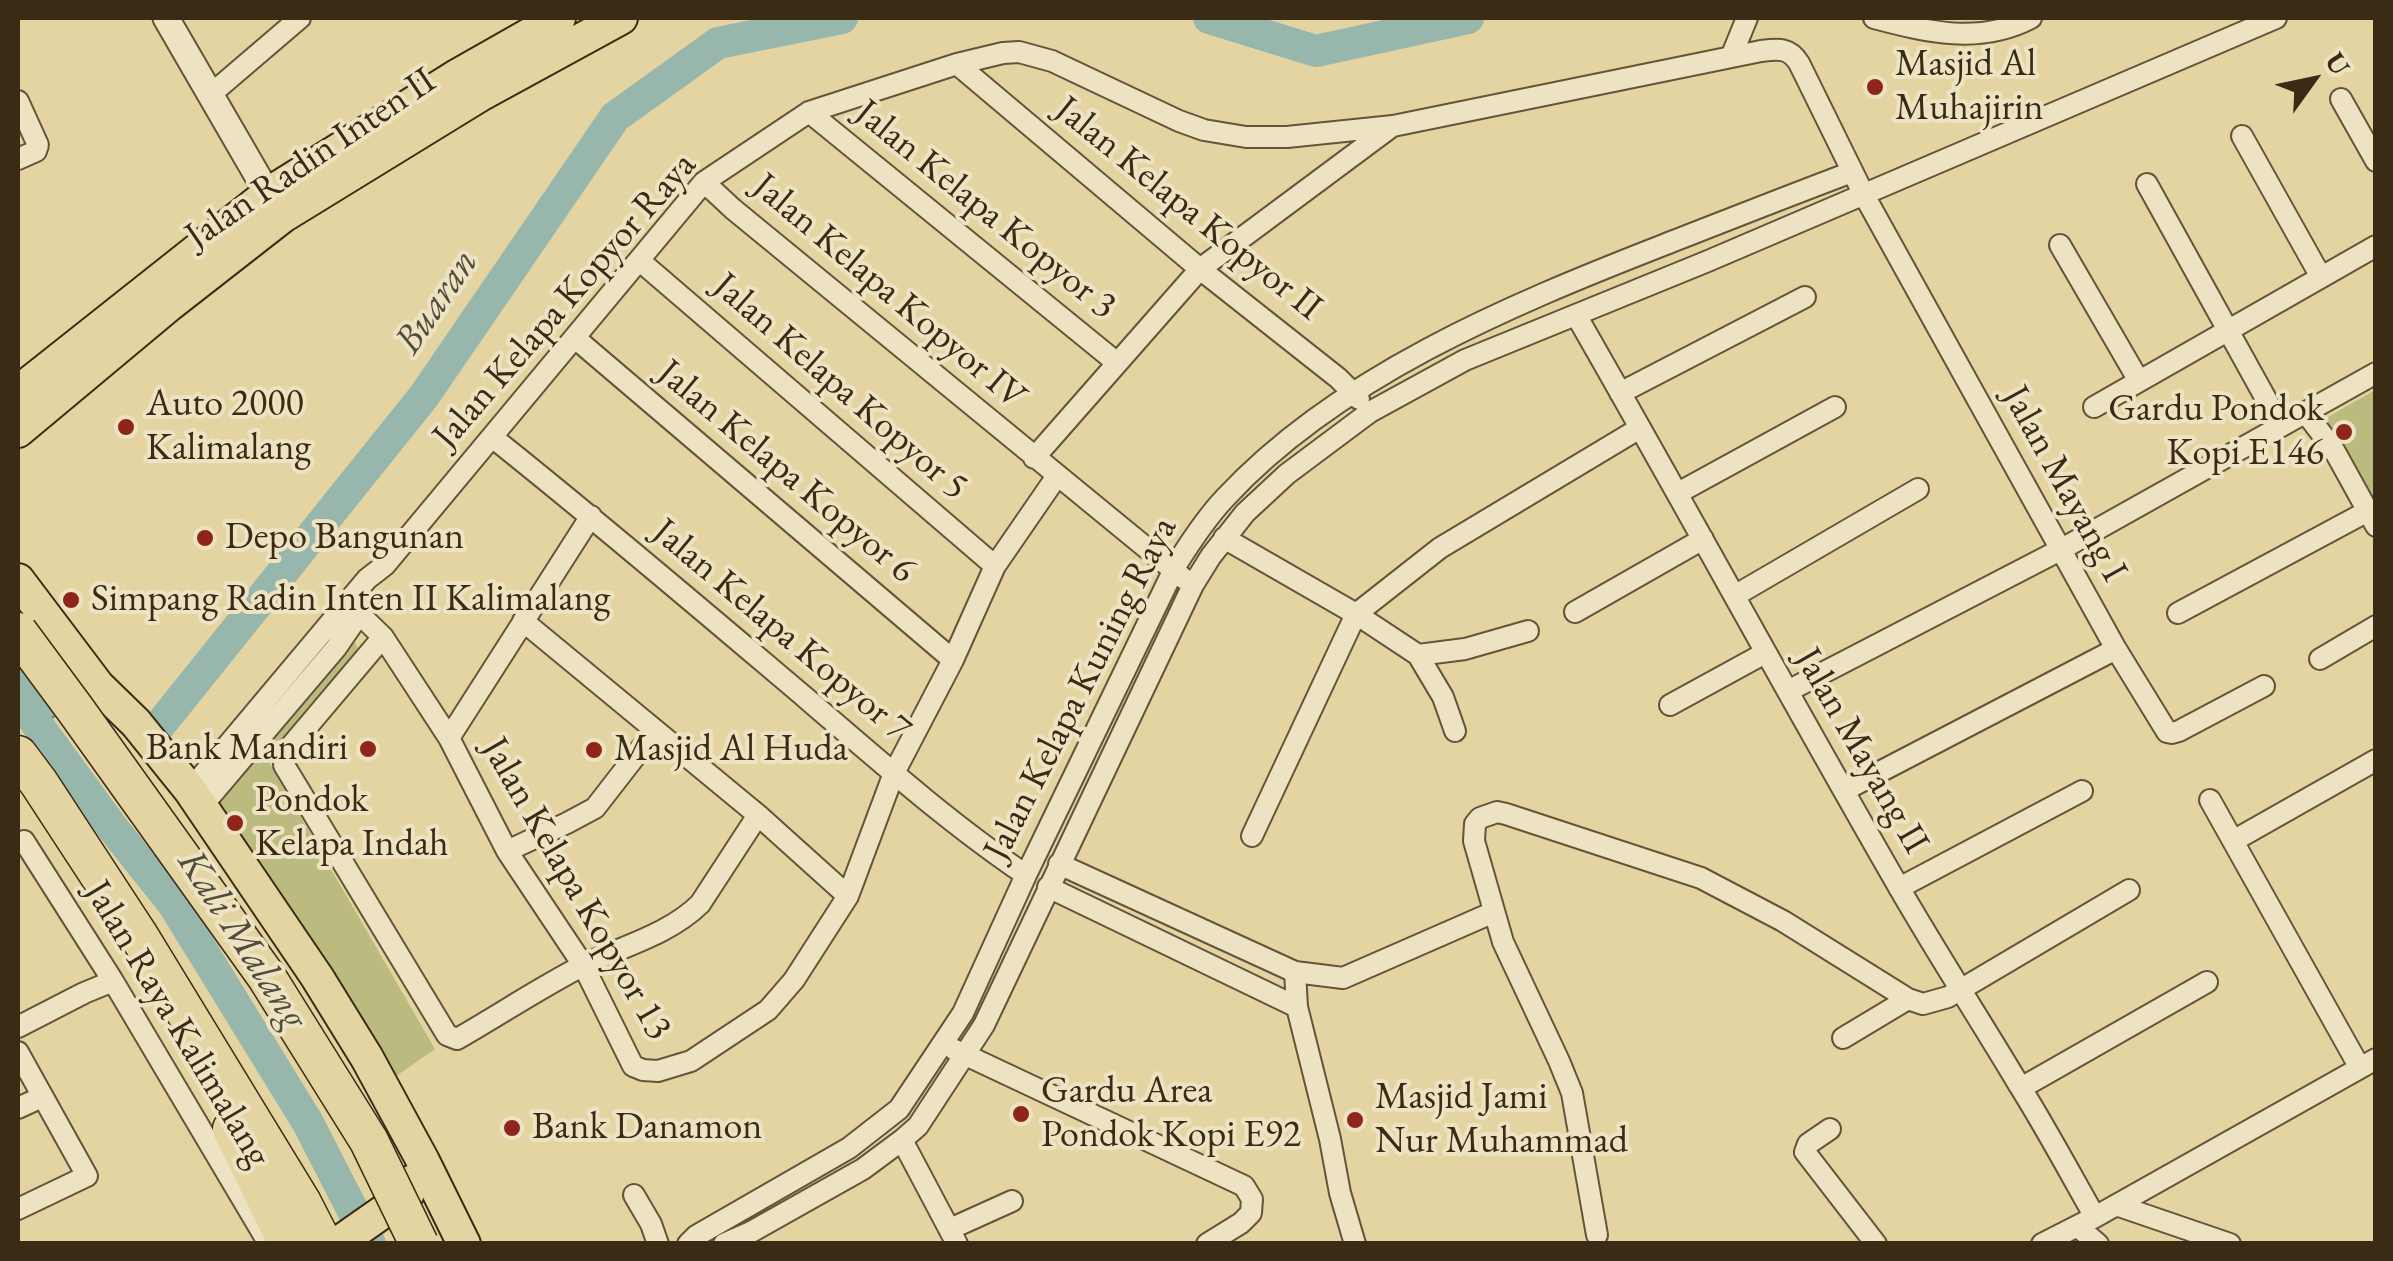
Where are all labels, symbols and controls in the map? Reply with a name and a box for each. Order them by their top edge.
north arrow [2263,30,2363,130]
place label: Masjid Al Muhajirin [1895,42,2044,132]
text: U [2317,45,2359,82]
street label: Jalan Radin Inten II [177,59,445,259]
marker: Masjid Al Muhajirin [1864,76,1886,98]
street label: Jalan Kelapa Kopyor II [1045,87,1331,331]
street label: Jalan Kelapa Kopyor 3 [845,91,1125,329]
street label: Jalan Kelapa Kopyor Raya [424,143,706,459]
street label: Jalan Kelapa Kopyor IV [743,164,1035,420]
water label: Buaran [385,241,489,363]
street label: Jalan Kelapa Kopyor 5 [703,264,977,510]
street label: Jalan Kelapa Kopyor 6 [648,351,924,593]
street label: Jalan Mayang I [1992,378,2136,590]
place label: Auto 2000 Kalimalang [146,382,311,472]
place label: Gardu Pondok Kopi E146 [2108,387,2324,476]
marker: Auto 2000 Kalimalang [115,416,137,438]
marker: Gardu Pondok Kopi E146 [2333,421,2355,443]
street label: Jalan Kelapa Kopyor 7 [643,510,919,752]
street label: Jalan Kelapa Kuning Raya [975,510,1187,868]
place label: Depo Bangunan [225,515,464,561]
marker: Depo Bangunan [194,527,216,549]
place label: Simpang Radin Inten II Kalimalang [91,577,610,623]
marker: Simpang Radin Inten II Kalimalang [60,589,82,611]
street label: Jalan Mayang II [1784,640,1938,862]
place label: Bank Mandiri [146,726,348,772]
place label: Masjid Al Huda [614,727,848,773]
street label: Jalan Kelapa Kopyor 13 [471,730,681,1048]
marker: Bank Mandiri [357,738,379,760]
marker: Masjid Al Huda [583,739,605,761]
place label: Pondok Kelapa Indah [255,778,449,868]
marker: Pondok Kelapa Indah [224,812,246,834]
water label: Kali Malang [166,841,318,1039]
street label: Jalan Raya Kalimalang [74,873,280,1175]
place label: Gardu Area Pondok Kopi E92 [1041,1069,1301,1158]
place label: Masjid Jami Nur Muhammad [1375,1075,1628,1164]
marker: Gardu Area Pondok Kopi E92 [1010,1103,1032,1125]
place label: Bank Danamon [532,1105,762,1151]
marker: Masjid Jami Nur Muhammad [1344,1109,1366,1131]
marker: Bank Danamon [501,1117,523,1139]

